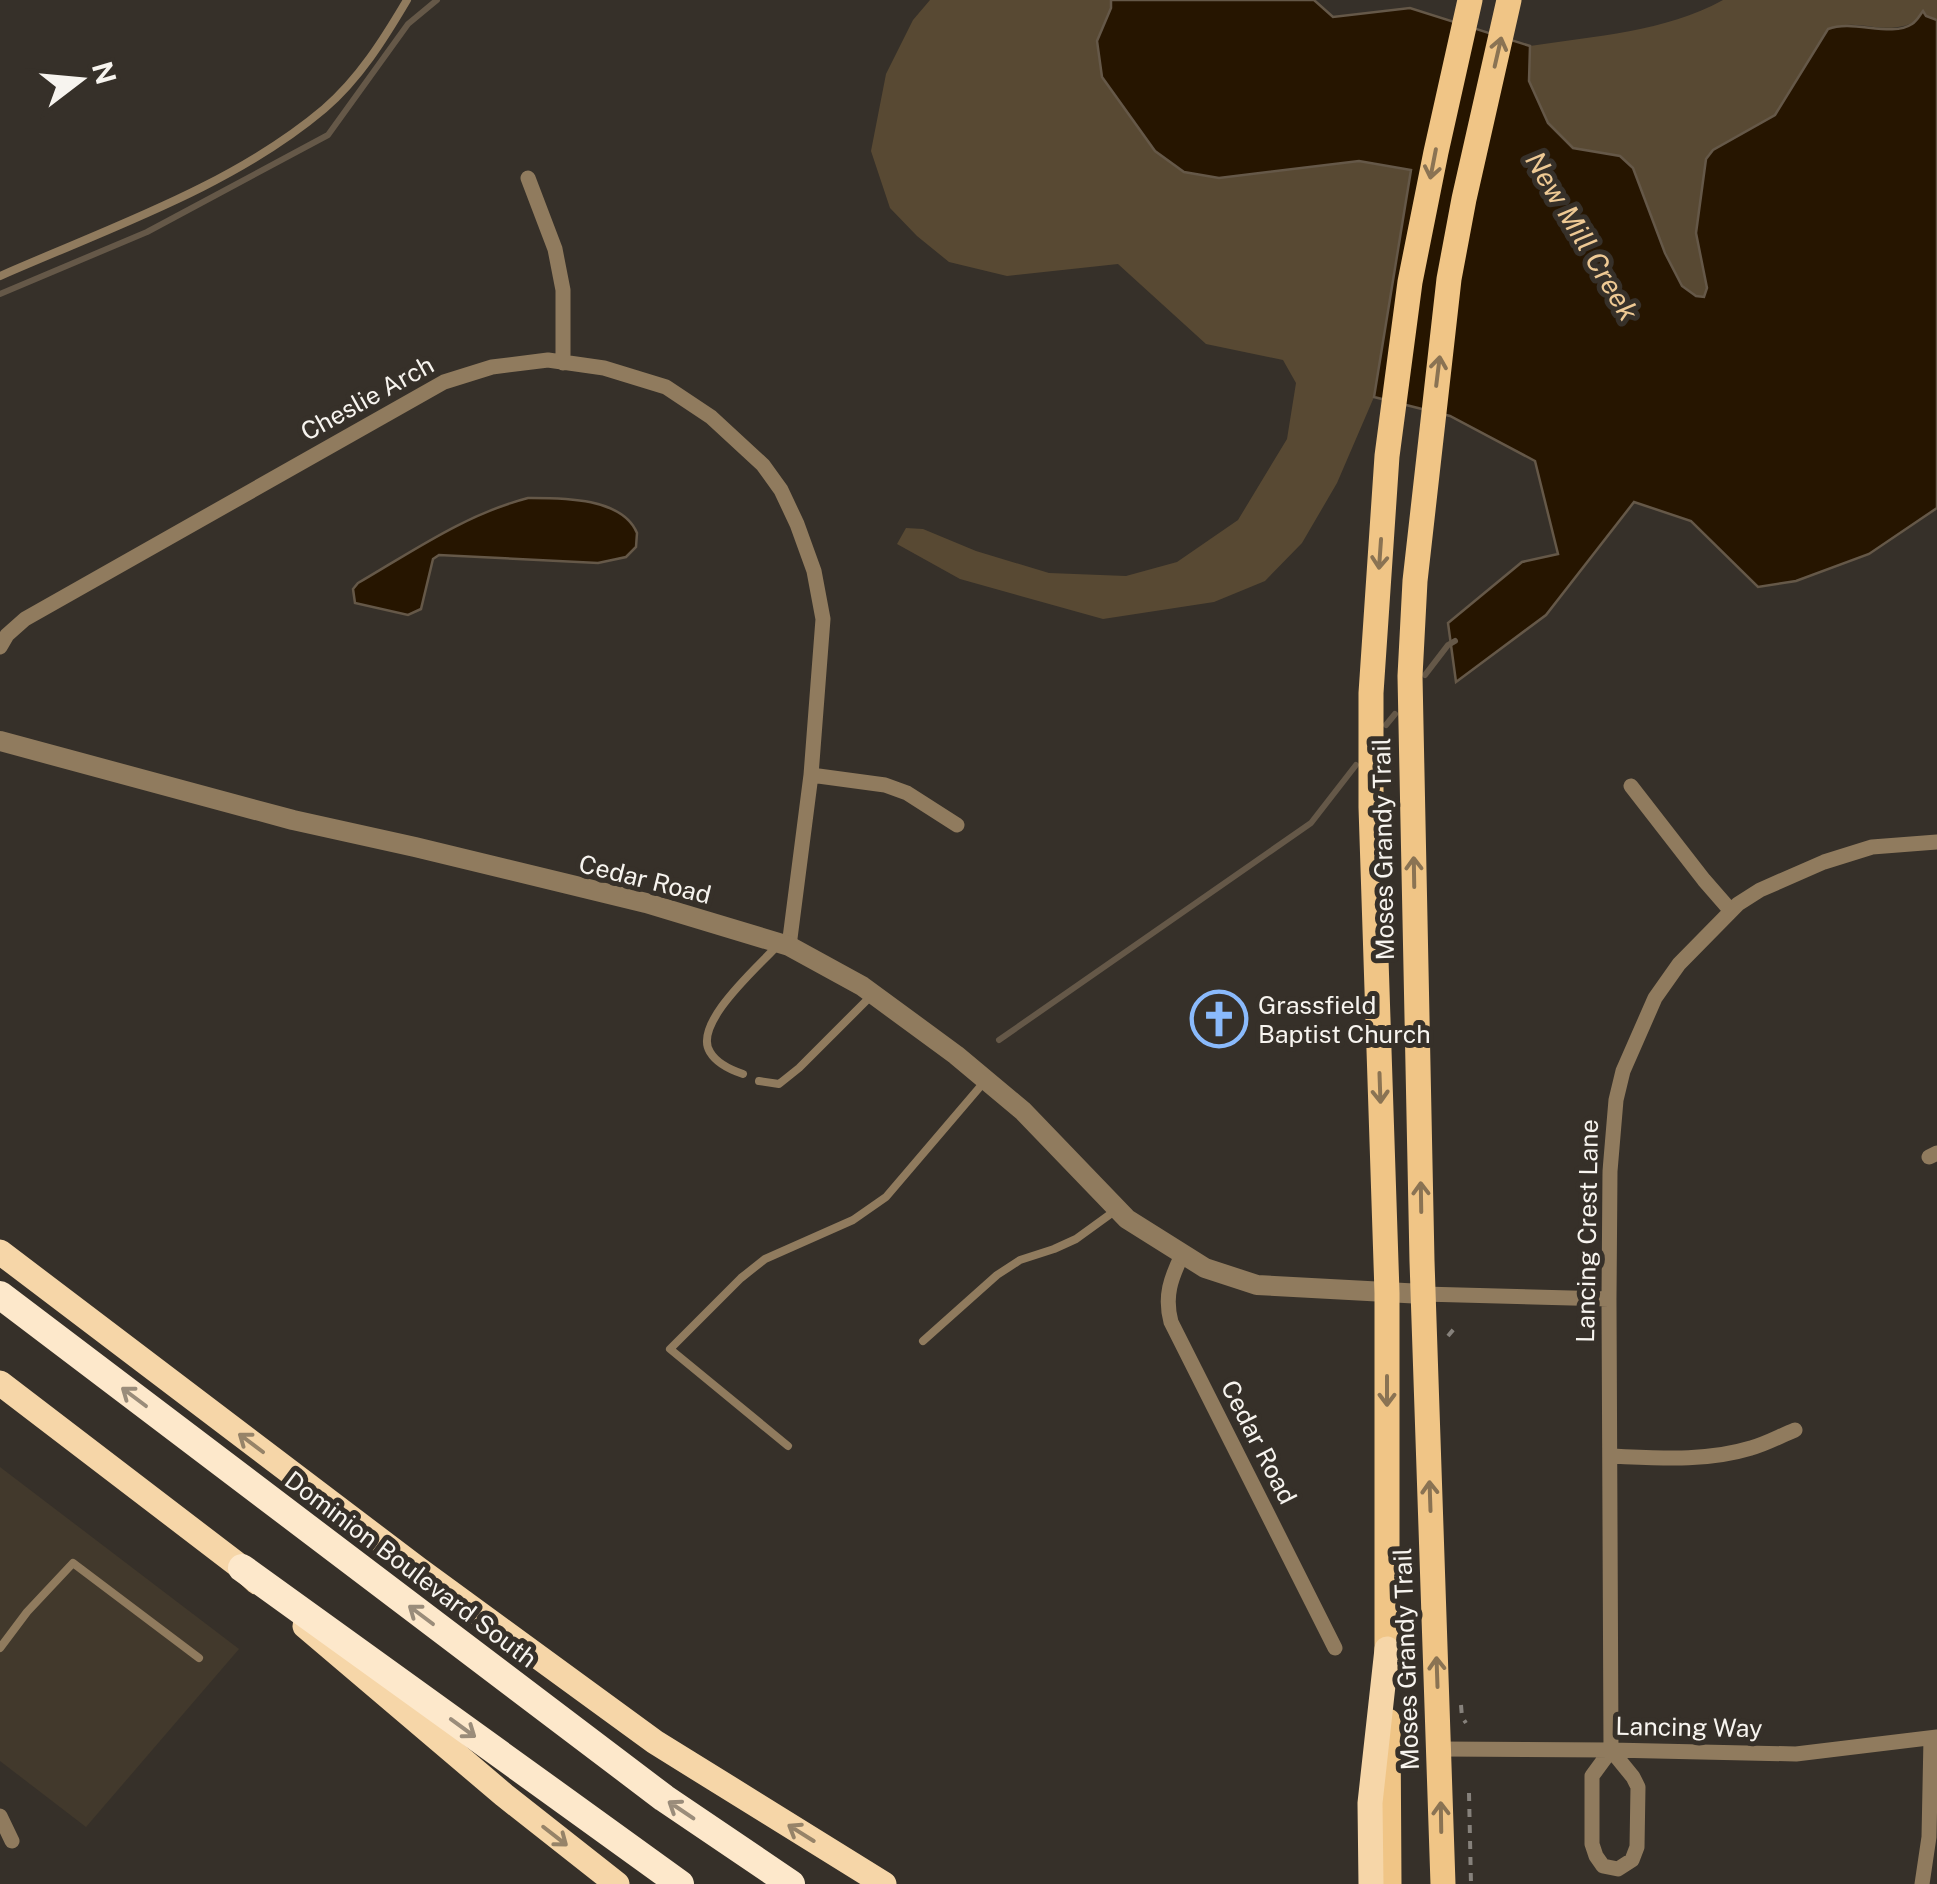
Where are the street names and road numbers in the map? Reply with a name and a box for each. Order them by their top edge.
street label: Cheslie Arch [295,349,439,447]
street label: Moses Grandy Trail [1366,737,1400,961]
street label: Cedar Road [576,848,714,910]
street label: Lancing Crest Lane [1570,1119,1604,1343]
street label: Cedar Road [1215,1375,1303,1509]
street label: Dominion Boulevard South [279,1465,543,1673]
street label: Moses Grandy Trail [1387,1547,1425,1771]
street label: Lancing Way [1615,1711,1763,1743]

